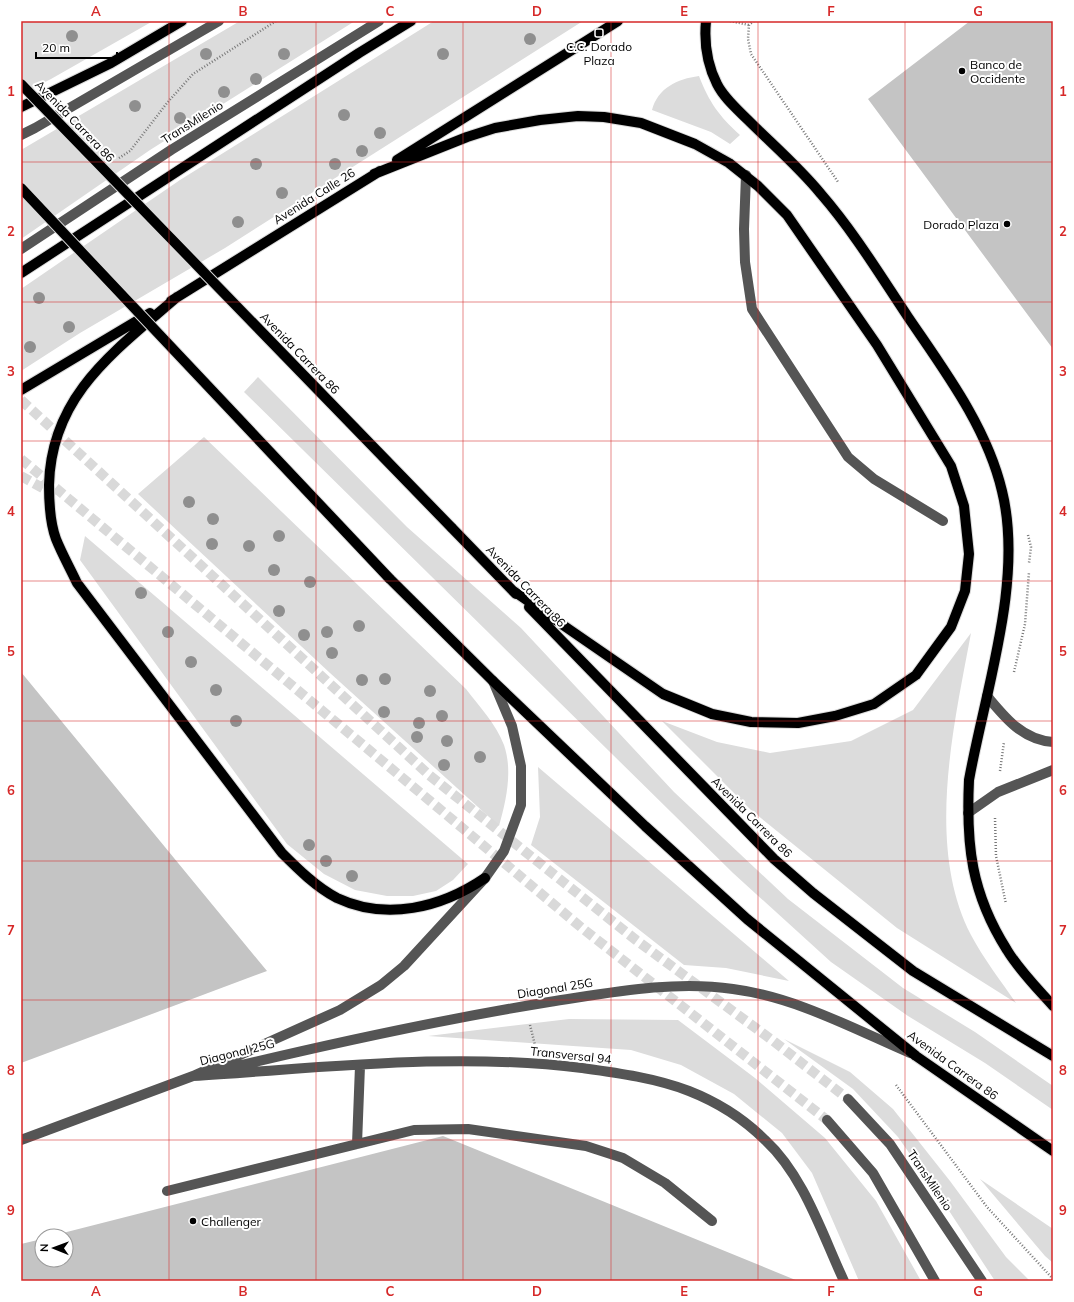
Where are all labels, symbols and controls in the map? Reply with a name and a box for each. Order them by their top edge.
text: A [91,3,101,19]
text: B [239,3,248,19]
text: C [386,3,395,19]
text: D [532,3,542,19]
text: E [680,3,688,19]
text: F [827,3,835,19]
text: G [973,3,983,19]
marker: C.C. Dorado Plaza [594,28,604,38]
scale bar [36,34,117,60]
place label: C.C. Dorado Plaza [566,39,632,68]
text: 20 m [42,40,70,55]
place label: Banco de Occidente [970,57,1025,86]
marker: Banco de Occidente [957,66,967,76]
street label: Avenida Carrera 86 [32,77,118,165]
text: 1 [7,83,15,99]
text: 1 [1059,83,1067,99]
street label: TransMilenio [158,97,226,147]
street label: Avenida Calle 26 [270,165,358,227]
place label: Dorado Plaza [923,217,999,232]
marker: Dorado Plaza [1002,219,1012,229]
text: 2 [7,223,15,239]
text: 2 [1059,223,1067,239]
street label: Avenida Carrera 86 [257,309,343,397]
text: 3 [7,363,15,379]
text: 3 [1059,363,1067,379]
text: 4 [7,503,15,519]
text: 4 [1059,503,1067,519]
street label: Avenida Carrera 86 [483,542,569,630]
text: 5 [7,643,15,659]
text: 5 [1059,643,1067,659]
street label: Avenida Carrera 86 [708,773,796,861]
text: 6 [7,782,15,798]
text: 6 [1059,782,1067,798]
text: 7 [7,922,15,938]
text: 7 [1059,922,1067,938]
street label: Diagonal 25G [516,975,594,1001]
street label: Avenida Carrera 86 [905,1027,1001,1103]
street label: Diagonal 25G [198,1035,276,1069]
street label: Transversal 94 [530,1043,612,1067]
text: 8 [7,1062,15,1078]
text: 8 [1059,1062,1067,1078]
street label: TransMilenio [904,1147,956,1213]
text: 9 [7,1202,15,1218]
text: 9 [1059,1202,1067,1218]
place label: Challenger [201,1214,261,1229]
marker: Challenger [188,1216,198,1226]
north arrow [34,1228,74,1268]
text: N [37,1244,51,1252]
text: A [91,1283,101,1299]
text: B [239,1283,248,1299]
text: C [386,1283,395,1299]
text: D [532,1283,542,1299]
text: E [680,1283,688,1299]
text: F [827,1283,835,1299]
text: G [973,1283,983,1299]

